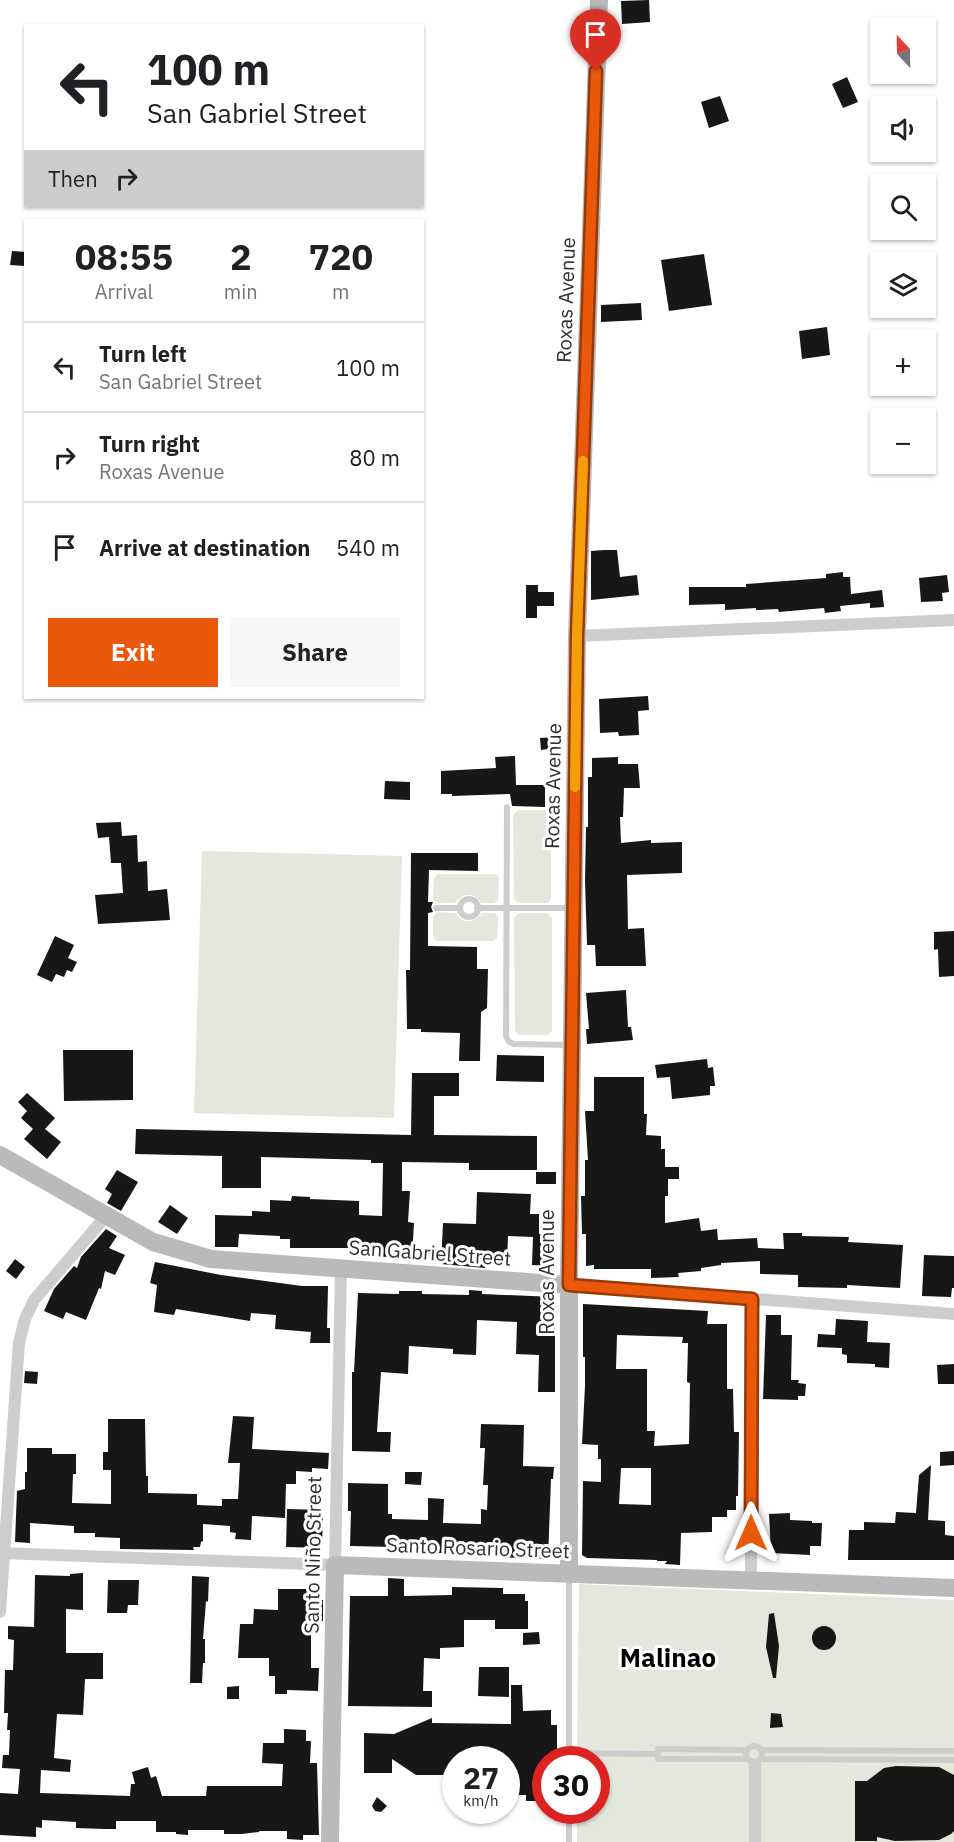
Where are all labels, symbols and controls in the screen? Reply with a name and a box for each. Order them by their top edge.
pin [570,9,621,71]
icon: arrive [579,18,612,51]
north arrow [870,18,936,84]
map controls [870,18,936,474]
text: 100 m [147,42,270,97]
icon: left [48,48,126,126]
text: San Gabriel Street [147,95,367,130]
button: sound [870,96,936,162]
icon: right [110,162,143,195]
text: Then [48,164,98,193]
button: search [870,174,936,240]
text: 08:55 [75,233,173,280]
text: 2 [230,233,252,280]
text: 720 [308,233,373,280]
street label: Roxas Avenue [550,237,581,363]
button: layers [870,252,936,318]
text: Arrival [95,278,153,305]
text: min [224,278,258,305]
text: m [332,278,350,305]
button: + [870,330,936,396]
text: Turn left [99,339,187,368]
icon: left [48,351,81,384]
text: 100 m [336,353,400,382]
text: San Gabriel Street [99,368,262,395]
button: − [870,408,936,474]
text: Turn right [99,429,200,458]
icon: right [48,441,81,474]
text: 80 m [349,443,400,472]
text: Roxas Avenue [99,458,225,485]
icon: arrive [48,531,81,564]
text: Arrive at destination [99,533,310,562]
text: 540 m [336,533,400,562]
button: Exit [48,618,218,687]
button: Share [230,618,400,687]
street label: Roxas Avenue [538,723,567,849]
street label: Roxas Avenue [533,1209,560,1335]
street label: San Gabriel Street [348,1233,512,1272]
street label: Santo Niño Street [298,1476,327,1634]
position arrow [719,1501,783,1565]
street label: Santo Rosario Street [386,1531,570,1564]
district label: Malinao [620,1640,716,1674]
speed limit sign: 30 [532,1746,610,1824]
text: 27 [463,1758,499,1797]
text: km/h [463,1791,499,1810]

